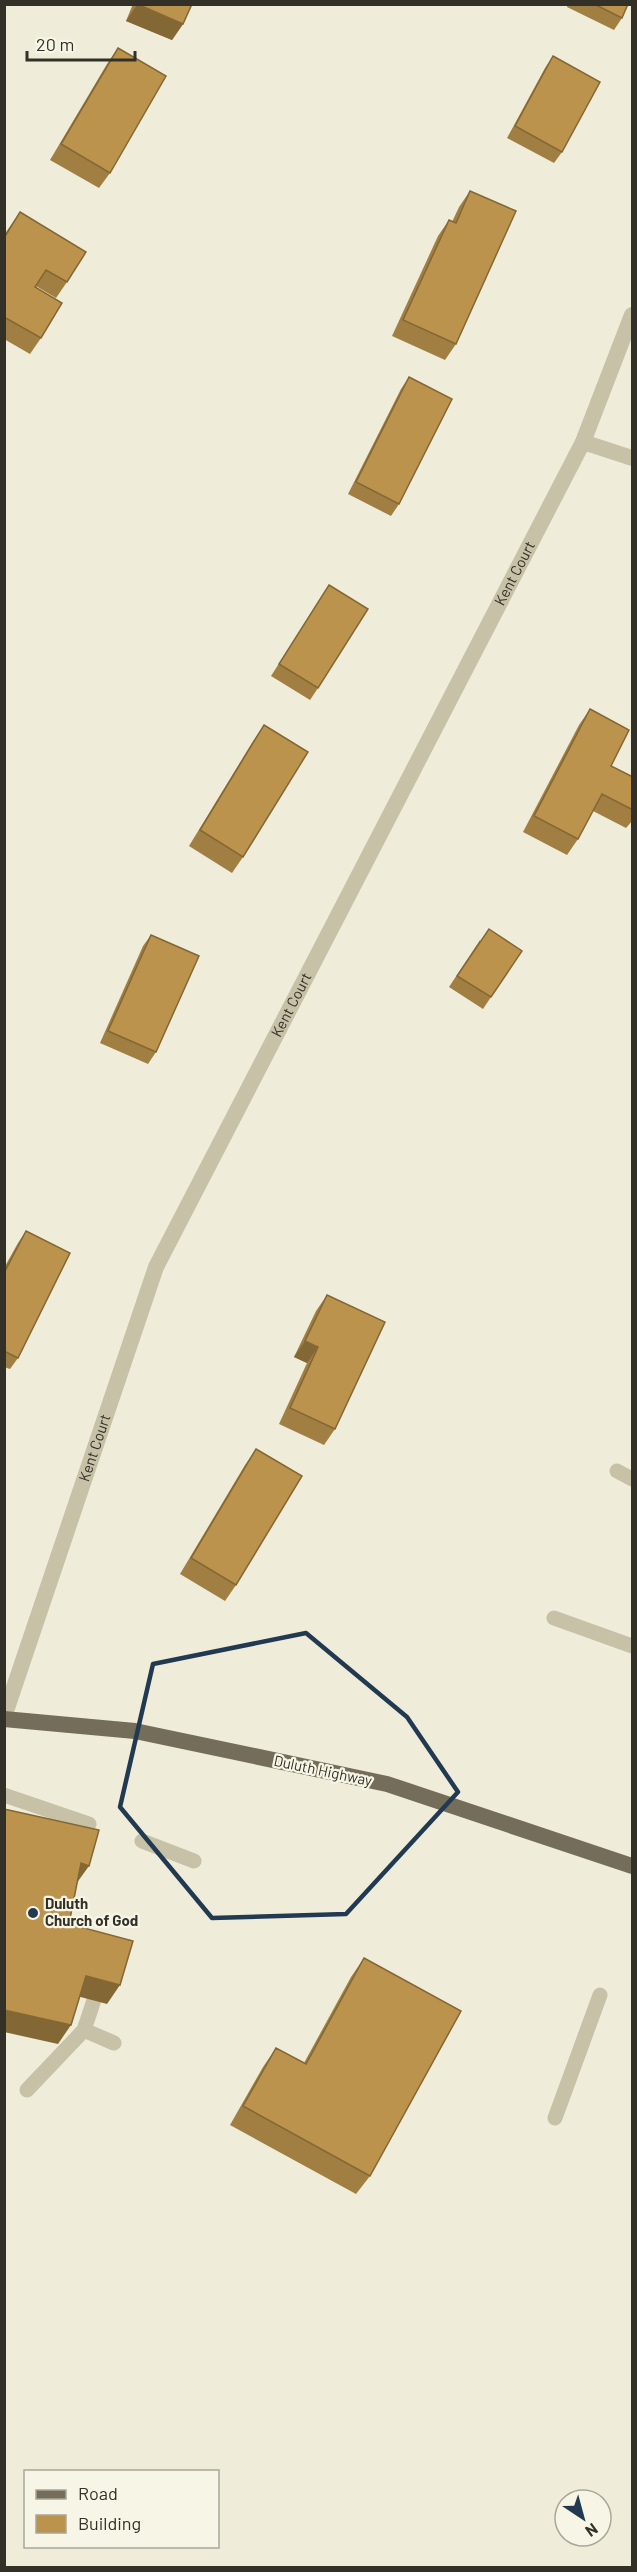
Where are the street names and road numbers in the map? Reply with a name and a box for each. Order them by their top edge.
street label: Kent Court [490,538,538,608]
street label: Kent Court [267,969,315,1040]
street label: Kent Court [74,1412,114,1484]
street label: Duluth Highway [272,1751,374,1789]

